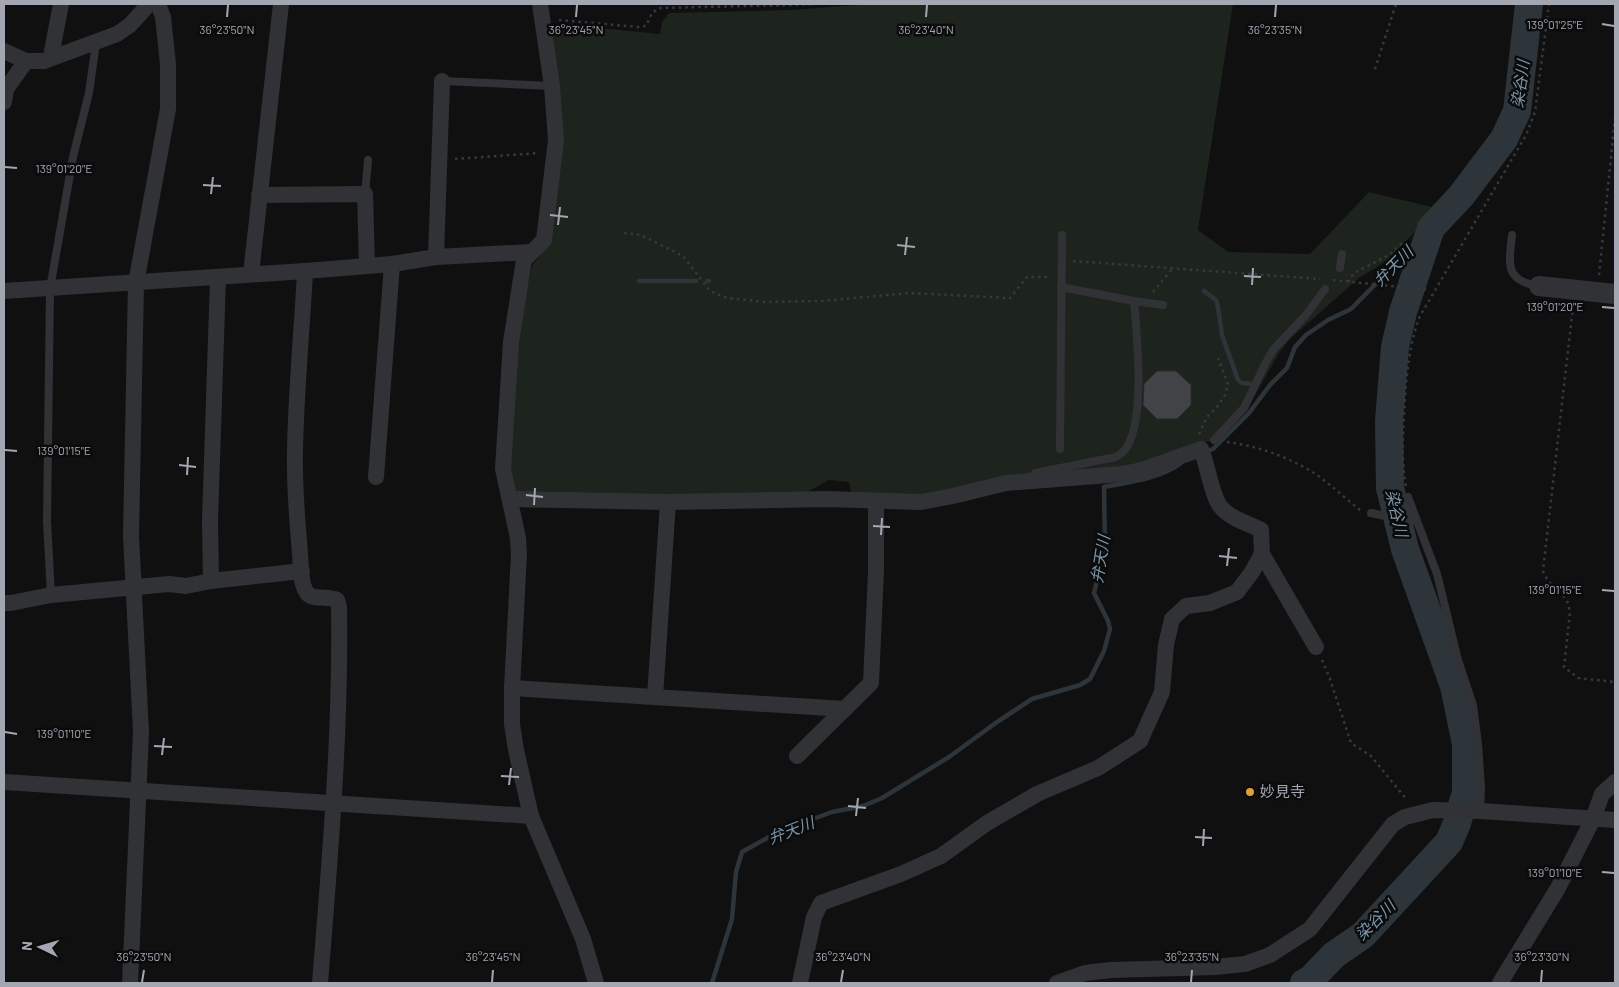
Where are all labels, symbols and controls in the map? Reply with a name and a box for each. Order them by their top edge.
text: 139°01'25"E [1527,17,1583,31]
text: 36°23'50"N [199,22,255,36]
text: 36°23'45"N [549,22,604,36]
text: 36°23'40"N [898,22,954,36]
text: 36°23'35"N [1248,22,1302,36]
water label: 染谷川 [1507,57,1533,109]
text: 139°01'20"E [35,161,93,175]
water label: 弁天川 [1369,241,1418,289]
text: 139°01'20"E [1526,299,1584,313]
text: 139°01'15"E [37,443,91,457]
water label: 染谷川 [1383,487,1413,540]
water label: 弁天川 [1086,532,1113,584]
text: 139°01'15"E [1528,582,1582,596]
text: 139°01'10"E [37,726,91,740]
place label: 妙見寺 [1260,782,1305,800]
marker: 妙見寺 [1244,786,1256,798]
water label: 弁天川 [765,811,818,847]
text: 139°01'10"E [1528,865,1582,879]
water label: 染谷川 [1351,895,1400,943]
north arrow [15,922,65,972]
text: N [18,940,35,951]
text: 36°23'50"N [116,949,172,963]
text: 36°23'45"N [466,949,521,963]
text: 36°23'40"N [815,949,871,963]
text: 36°23'35"N [1165,949,1219,963]
text: 36°23'30"N [1514,949,1570,963]

